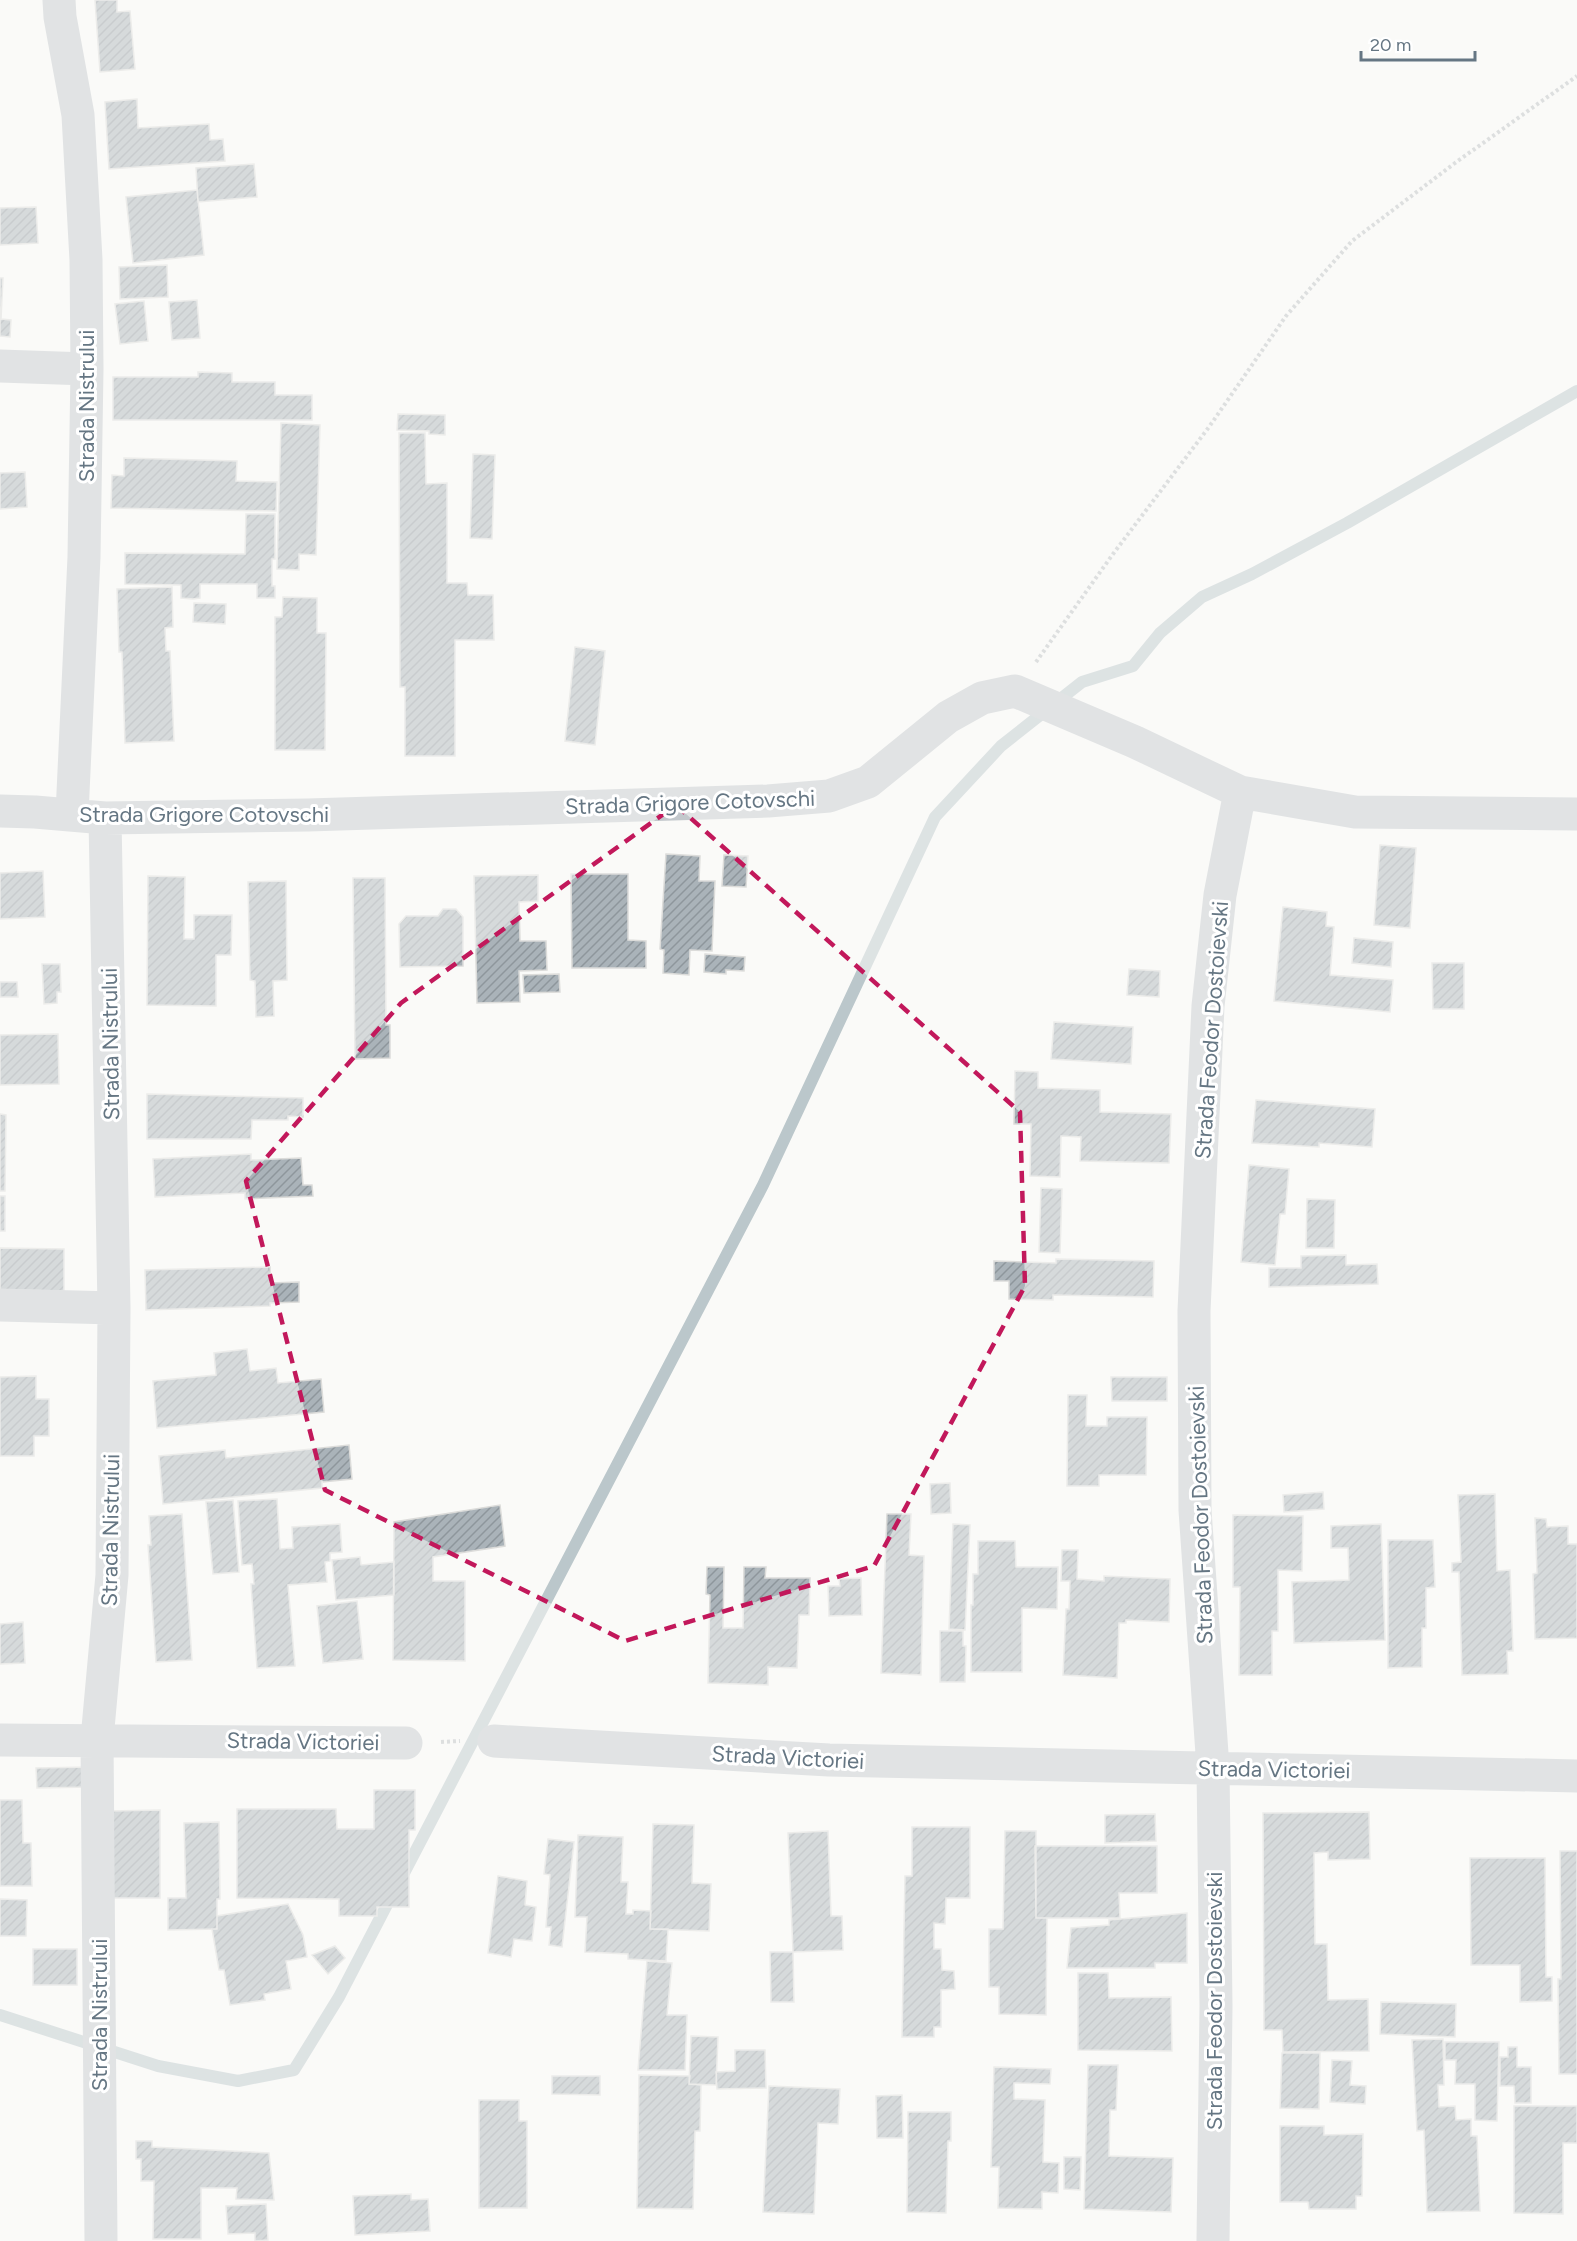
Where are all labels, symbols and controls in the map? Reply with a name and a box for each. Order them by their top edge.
scale bar [1361,24,1475,62]
text: 20 m [1370,34,1411,56]
street label: Strada Nistrului [73,330,100,482]
street label: Strada Grigore Cotovschi [565,785,815,820]
street label: Strada Grigore Cotovschi [79,801,329,828]
street label: Strada Feodor Dostoievski [1189,900,1234,1160]
street label: Strada Nistrului [96,967,125,1121]
street label: Strada Feodor Dostoievski [1182,1385,1219,1645]
street label: Strada Nistrului [96,1453,125,1607]
street label: Strada Victoriei [226,1727,380,1756]
street label: Strada Victoriei [711,1740,865,1775]
street label: Strada Victoriei [1197,1755,1351,1784]
street label: Strada Feodor Dostoievski [1201,1872,1228,2130]
street label: Strada Nistrului [86,1939,113,2091]

